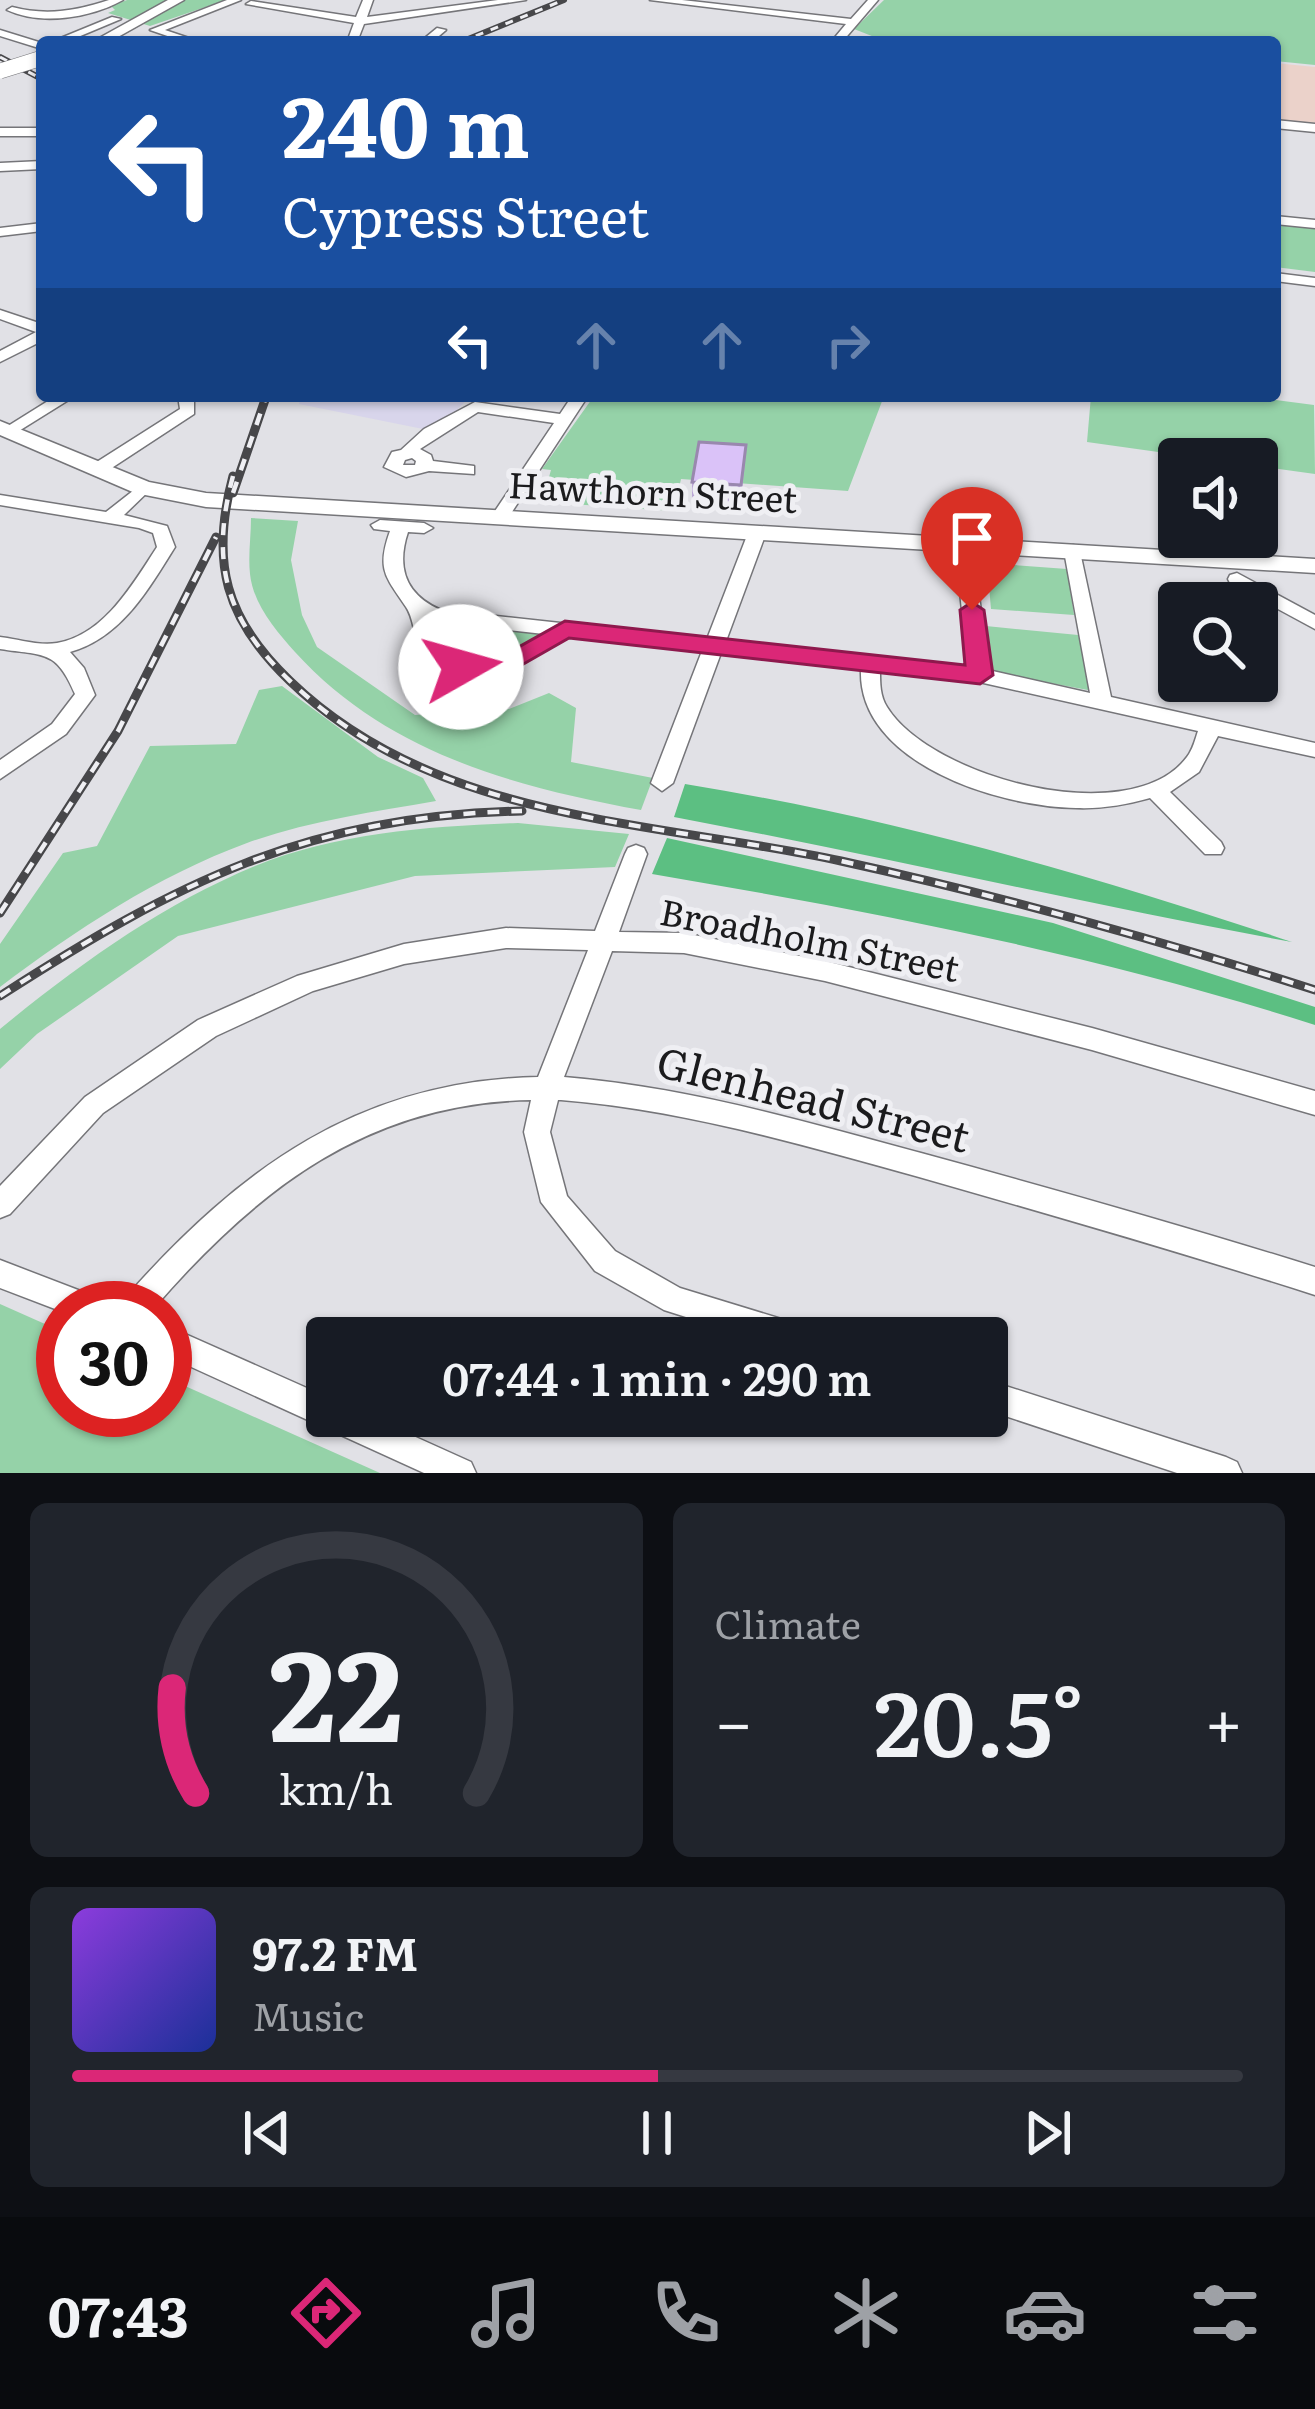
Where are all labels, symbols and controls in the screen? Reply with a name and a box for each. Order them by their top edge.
text: 240 m [282,59,530,184]
icon: left [84,84,240,240]
text: Cypress Street [282,173,649,254]
icon: left [437,312,503,378]
icon: ahead [563,312,629,378]
icon: ahead [689,312,755,378]
icon: right [815,312,881,378]
map controls [1158,438,1278,702]
button: sound [1158,438,1278,558]
street label: Hawthorn Street [507,456,799,524]
pin [921,487,1023,610]
icon: arrive [939,505,1005,571]
button: search [1158,582,1278,702]
position arrow [398,604,524,730]
street label: Broadholm Street [656,883,965,993]
street label: Glenhead Street [651,1028,977,1166]
speed limit sign: 30 [36,1281,192,1437]
text: 07:44 · 1 min · 290 m [442,1343,872,1410]
text: Climate [715,1593,861,1651]
text: 22 [269,1595,403,1780]
text: 20.5° [874,1651,1083,1785]
text: − [715,1669,753,1767]
text: + [1205,1669,1243,1767]
text: km/h [279,1755,393,1818]
text: 97.2 FM [252,1918,418,1985]
text: Music [252,1985,364,2043]
icon: previous [234,2100,300,2166]
icon: pause [624,2100,690,2166]
icon: next [1015,2100,1081,2166]
icon: directions [284,2271,368,2355]
icon: music [464,2271,548,2355]
icon: phone [644,2271,728,2355]
icon: climate [824,2271,908,2355]
icon: car [1003,2271,1087,2355]
icon: filters [1183,2271,1267,2355]
text: 07:43 [48,2273,189,2354]

